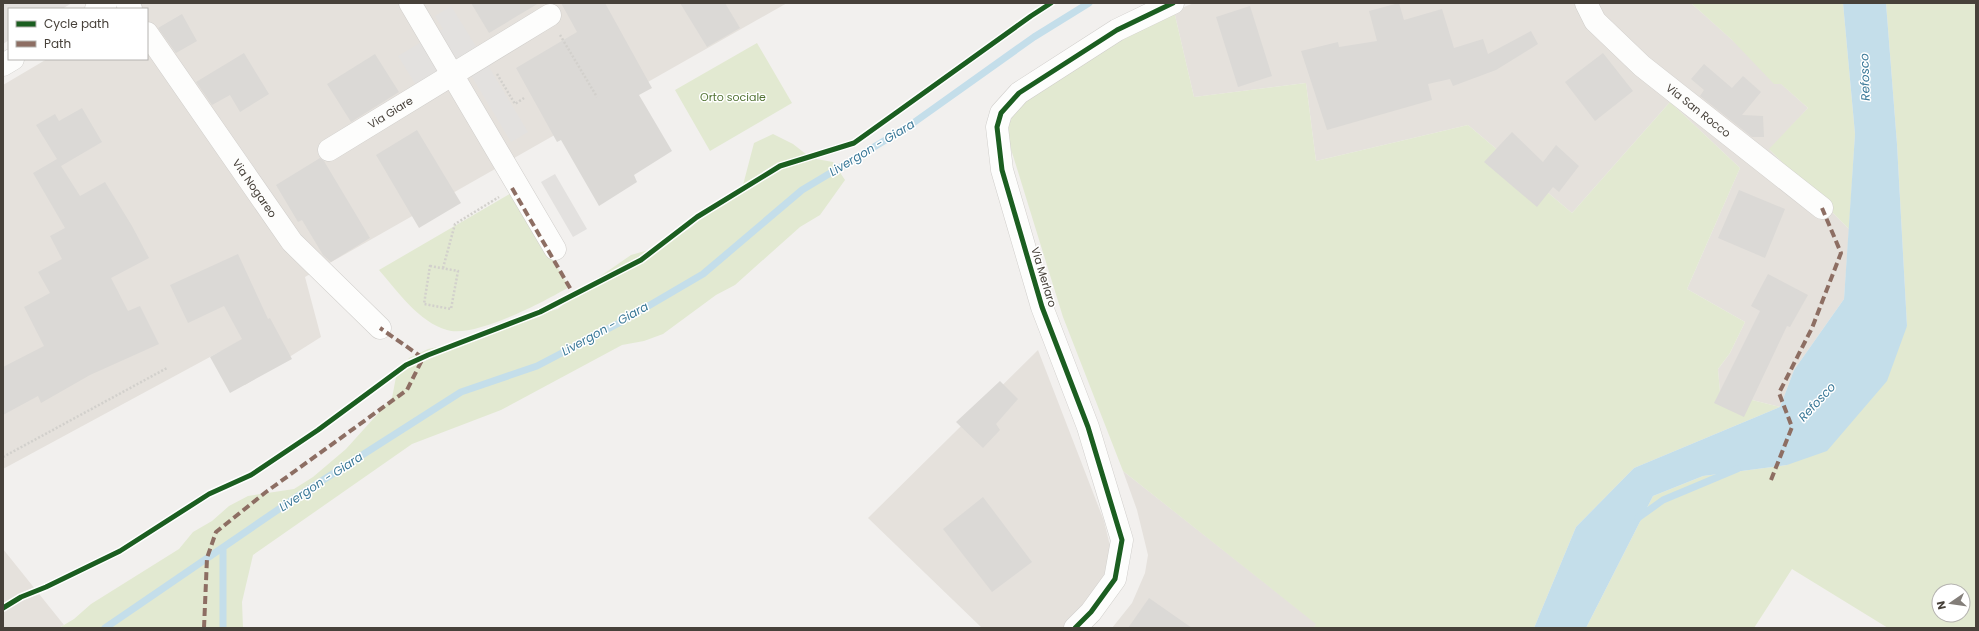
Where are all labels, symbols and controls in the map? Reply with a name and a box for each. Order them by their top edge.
legend [8,8,148,60]
text: Cycle path [44,15,109,32]
text: Path [44,35,71,52]
water label: Refosco [1855,53,1874,101]
street label: Via San Rocco [1663,80,1734,141]
park label: Orto sociale [700,89,766,105]
street label: Via Giare [365,92,416,132]
water label: Livergon - Giara [826,115,918,180]
street label: Via Nogareo [229,156,281,221]
street label: Via Merlaro [1027,245,1061,309]
water label: Livergon - Giara [558,298,651,360]
water label: Refosco [1794,378,1839,425]
water label: Livergon - Giara [275,448,366,515]
north arrow [1931,583,1971,623]
text: N [1933,599,1950,611]

